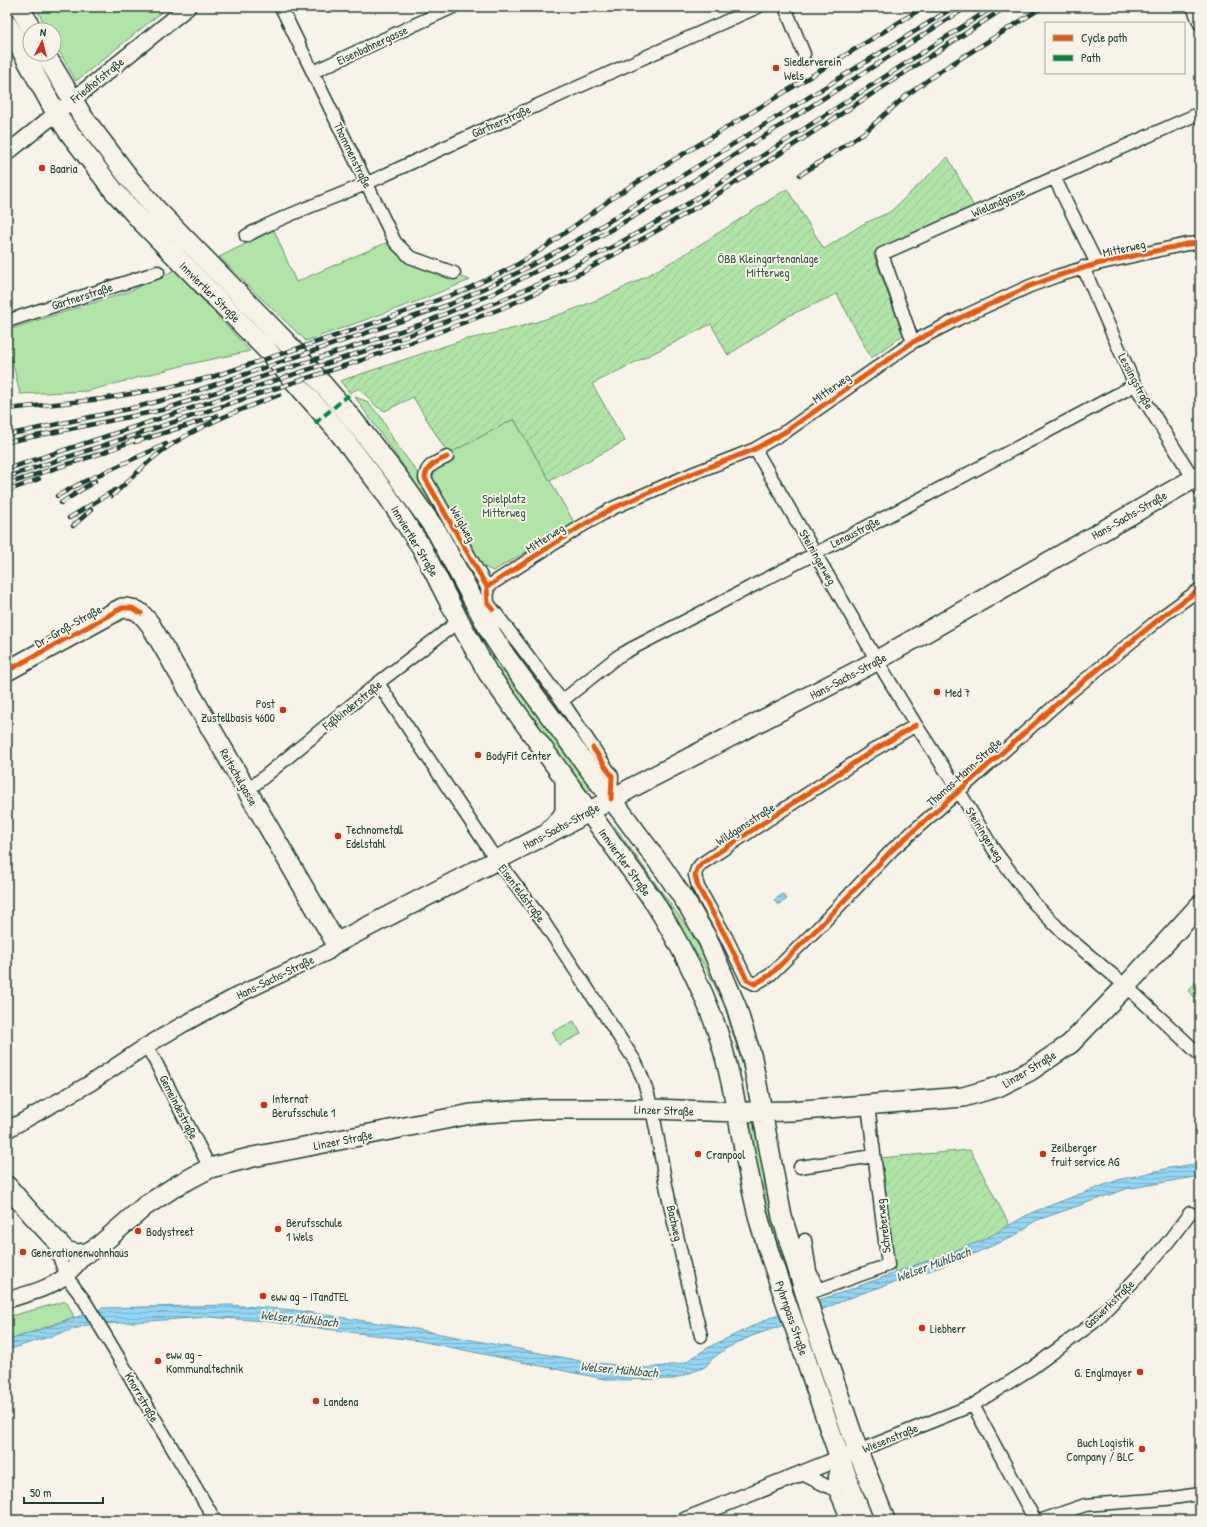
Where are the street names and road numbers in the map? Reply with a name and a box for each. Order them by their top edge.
street label: Eisenbahnergasse [334,21,410,69]
street label: Friedhofstraße [66,53,128,108]
street label: Gärtnerstraße [469,100,534,142]
street label: Thommenstraße [330,119,376,191]
street label: Wielandgasse [969,183,1028,221]
street label: Mitterweg [1101,235,1147,261]
street label: Innviertler Straße [176,258,244,326]
street label: Gärtnerstraße [49,278,115,314]
street label: Lessingstraße [1114,350,1158,412]
street label: Mitterweg [808,369,854,407]
street label: Hans-Sachs-Straße [1088,486,1170,544]
street label: Innviertler Straße [387,502,443,580]
street label: Weiglweg [446,503,480,545]
street label: Lenaustraße [827,512,883,552]
street label: Mitterweg [522,519,568,557]
street label: Steiningerweg [795,526,841,588]
street label: Dr.-Groß-Straße [31,600,105,651]
street label: Hans-Sachs-Straße [807,649,890,703]
street label: Faßbinderstraße [318,676,385,735]
street label: Thomas-Mann-Straße [923,734,1005,810]
street label: Reitschulgasse [216,745,262,809]
street label: Wildgansstraße [712,798,778,849]
street label: Hans-Sachs-Straße [520,799,603,853]
street label: Steiningerweg [962,804,1008,864]
street label: Innviertler Straße [595,825,656,900]
street label: Eisenfeldstraße [494,860,550,926]
street label: Hans-Sachs-Straße [233,951,317,1003]
street label: Linzer Straße [999,1046,1059,1092]
street label: Gemeindestraße [155,1072,203,1142]
street label: Linzer Straße [634,1100,694,1120]
street label: Linzer Straße [312,1126,374,1154]
street label: Schreberweg [871,1198,895,1254]
street label: Bachweg [663,1203,687,1243]
street label: Gaswerkstraße [1080,1275,1138,1332]
street label: Pyhrnpass Straße [771,1278,813,1358]
street label: Knorrstraße [121,1369,163,1425]
street label: Wiesenstraße [860,1419,921,1457]

